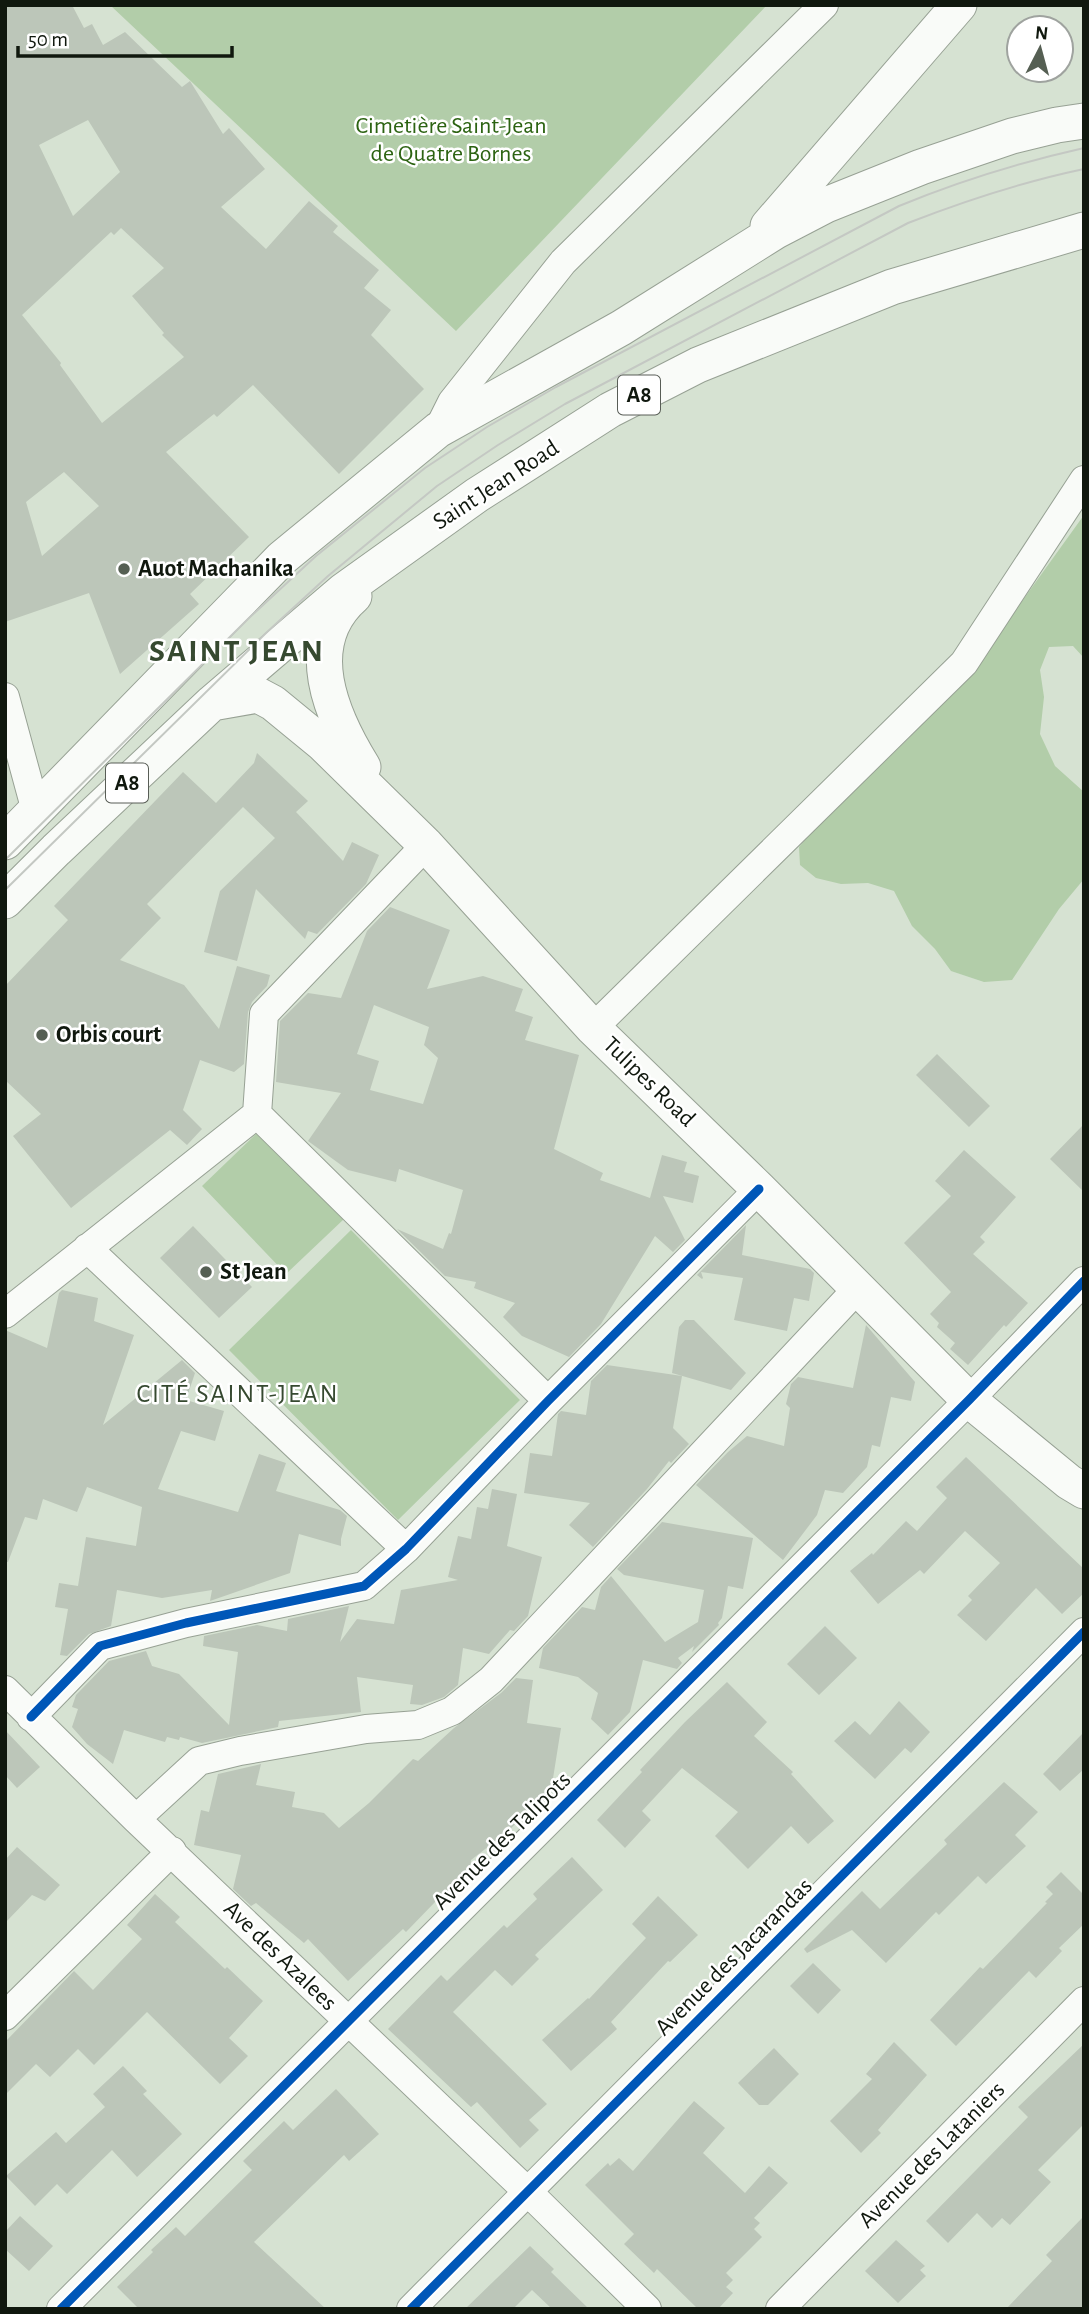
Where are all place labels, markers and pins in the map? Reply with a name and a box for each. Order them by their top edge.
place label: Auot Machanika [138,557,294,581]
marker: Auot Machanika [116,561,132,577]
place label: Orbis court [56,1023,161,1047]
marker: Orbis court [34,1027,50,1043]
place label: St Jean [220,1260,287,1284]
marker: St Jean [198,1264,214,1280]

